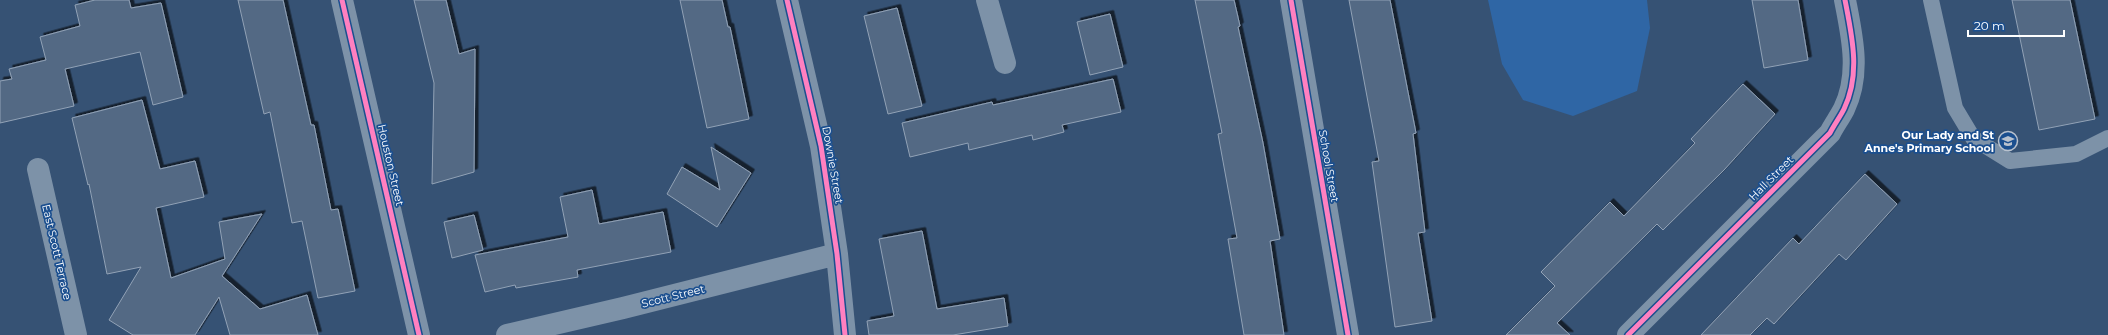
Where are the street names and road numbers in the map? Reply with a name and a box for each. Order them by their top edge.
street label: Houston Street [375,123,407,208]
street label: Downie Street [819,125,847,205]
street label: School Street [1316,129,1342,204]
street label: Hall Street [1746,152,1797,203]
street label: East Scott Terrace [39,203,75,302]
street label: Scott Street [640,281,707,311]

